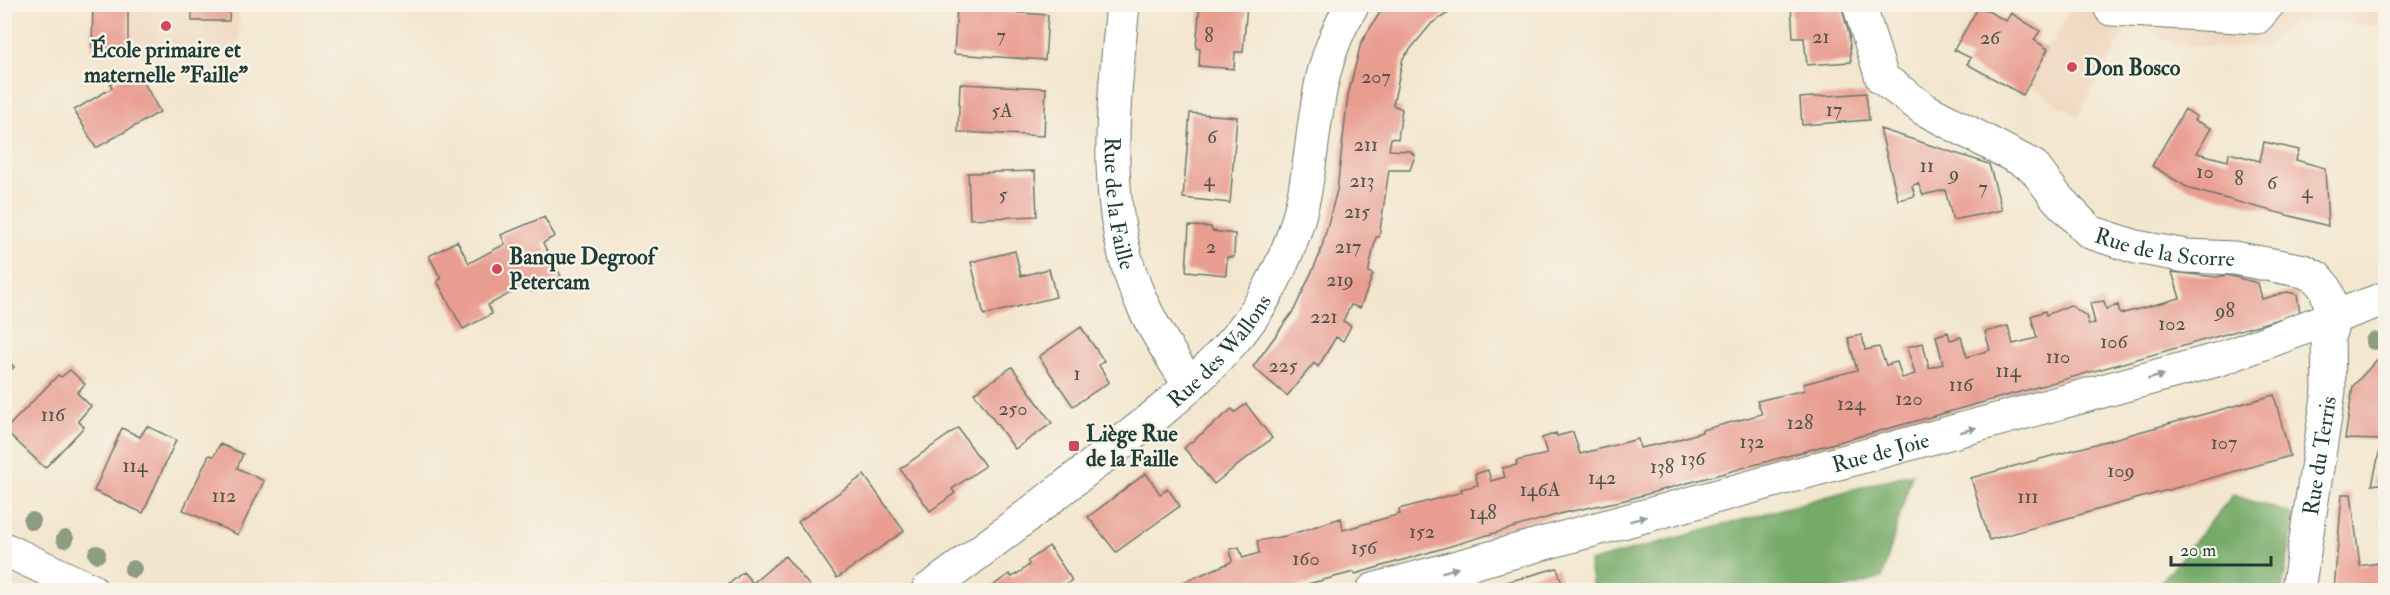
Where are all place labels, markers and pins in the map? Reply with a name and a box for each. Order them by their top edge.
marker: École primaire et maternelle "Faille" [159,19,173,33]
place label: École primaire et maternelle "Faille" [84,34,248,89]
place label: Don Bosco [2084,54,2181,82]
marker: Don Bosco [2065,60,2079,74]
place label: Banque Degroof Petercam [509,243,659,296]
marker: Banque Degroof Petercam [490,262,504,276]
place label: Liège Rue de la Faille [1086,420,1179,473]
marker: Liège Rue de la Faille [1067,439,1081,453]

